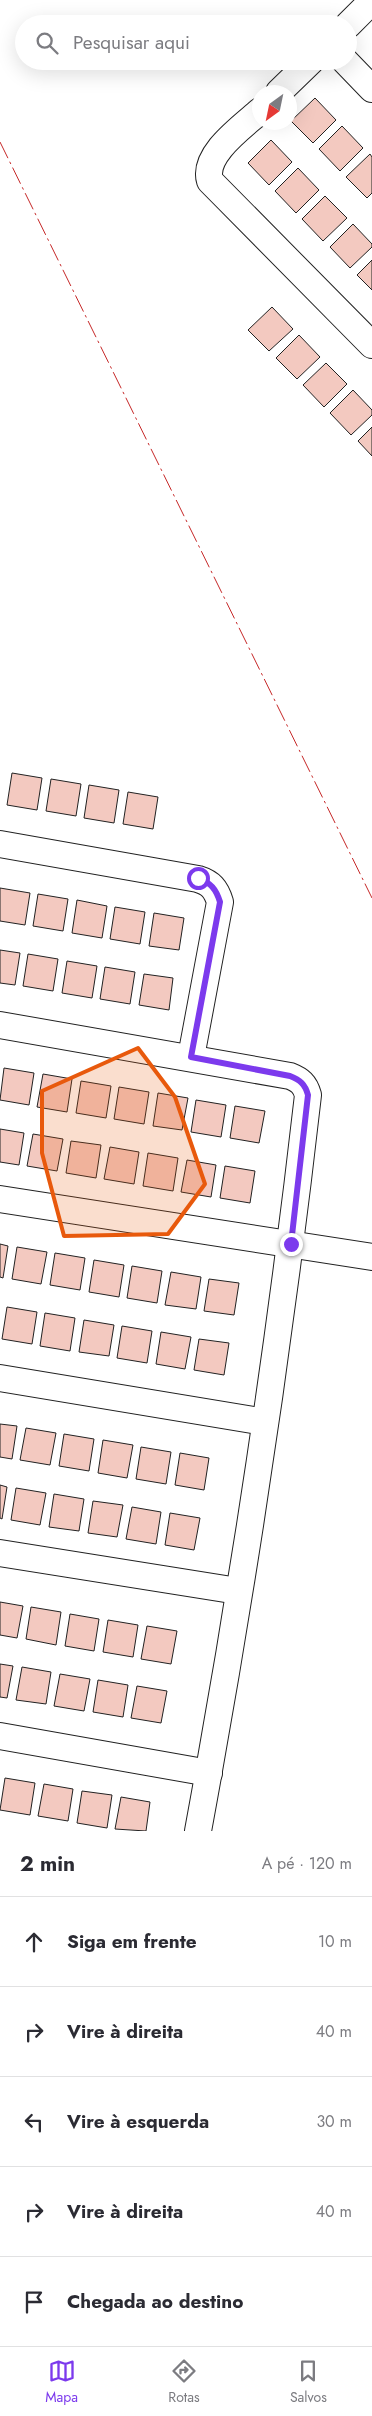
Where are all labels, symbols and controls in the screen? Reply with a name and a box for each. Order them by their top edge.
search box [15,15,357,70]
icon: search [33,29,61,57]
text: Pesquisar aqui [73,29,190,56]
north arrow [252,85,297,130]
route start [187,867,210,890]
route end [280,1233,303,1256]
text: 2 min [20,1849,75,1879]
text: A pé · 120 m [262,1852,352,1875]
icon: ahead [20,1928,48,1956]
text: Siga em frente [67,1928,197,1955]
text: 10 m [318,1930,352,1953]
icon: right [20,2018,48,2046]
text: Vire à direita [67,2018,183,2045]
text: 40 m [316,2020,352,2043]
icon: left [20,2108,48,2136]
text: Vire à esquerda [67,2108,209,2135]
text: 30 m [316,2110,352,2133]
icon: right [20,2198,48,2226]
text: Vire à direita [67,2198,183,2225]
text: 40 m [316,2200,352,2223]
icon: arrive [20,2288,48,2316]
text: Chegada ao destino [67,2288,243,2315]
tab: Mapa [45,2357,78,2407]
tab: Rotas [168,2357,200,2407]
tab: Salvos [290,2357,327,2407]

